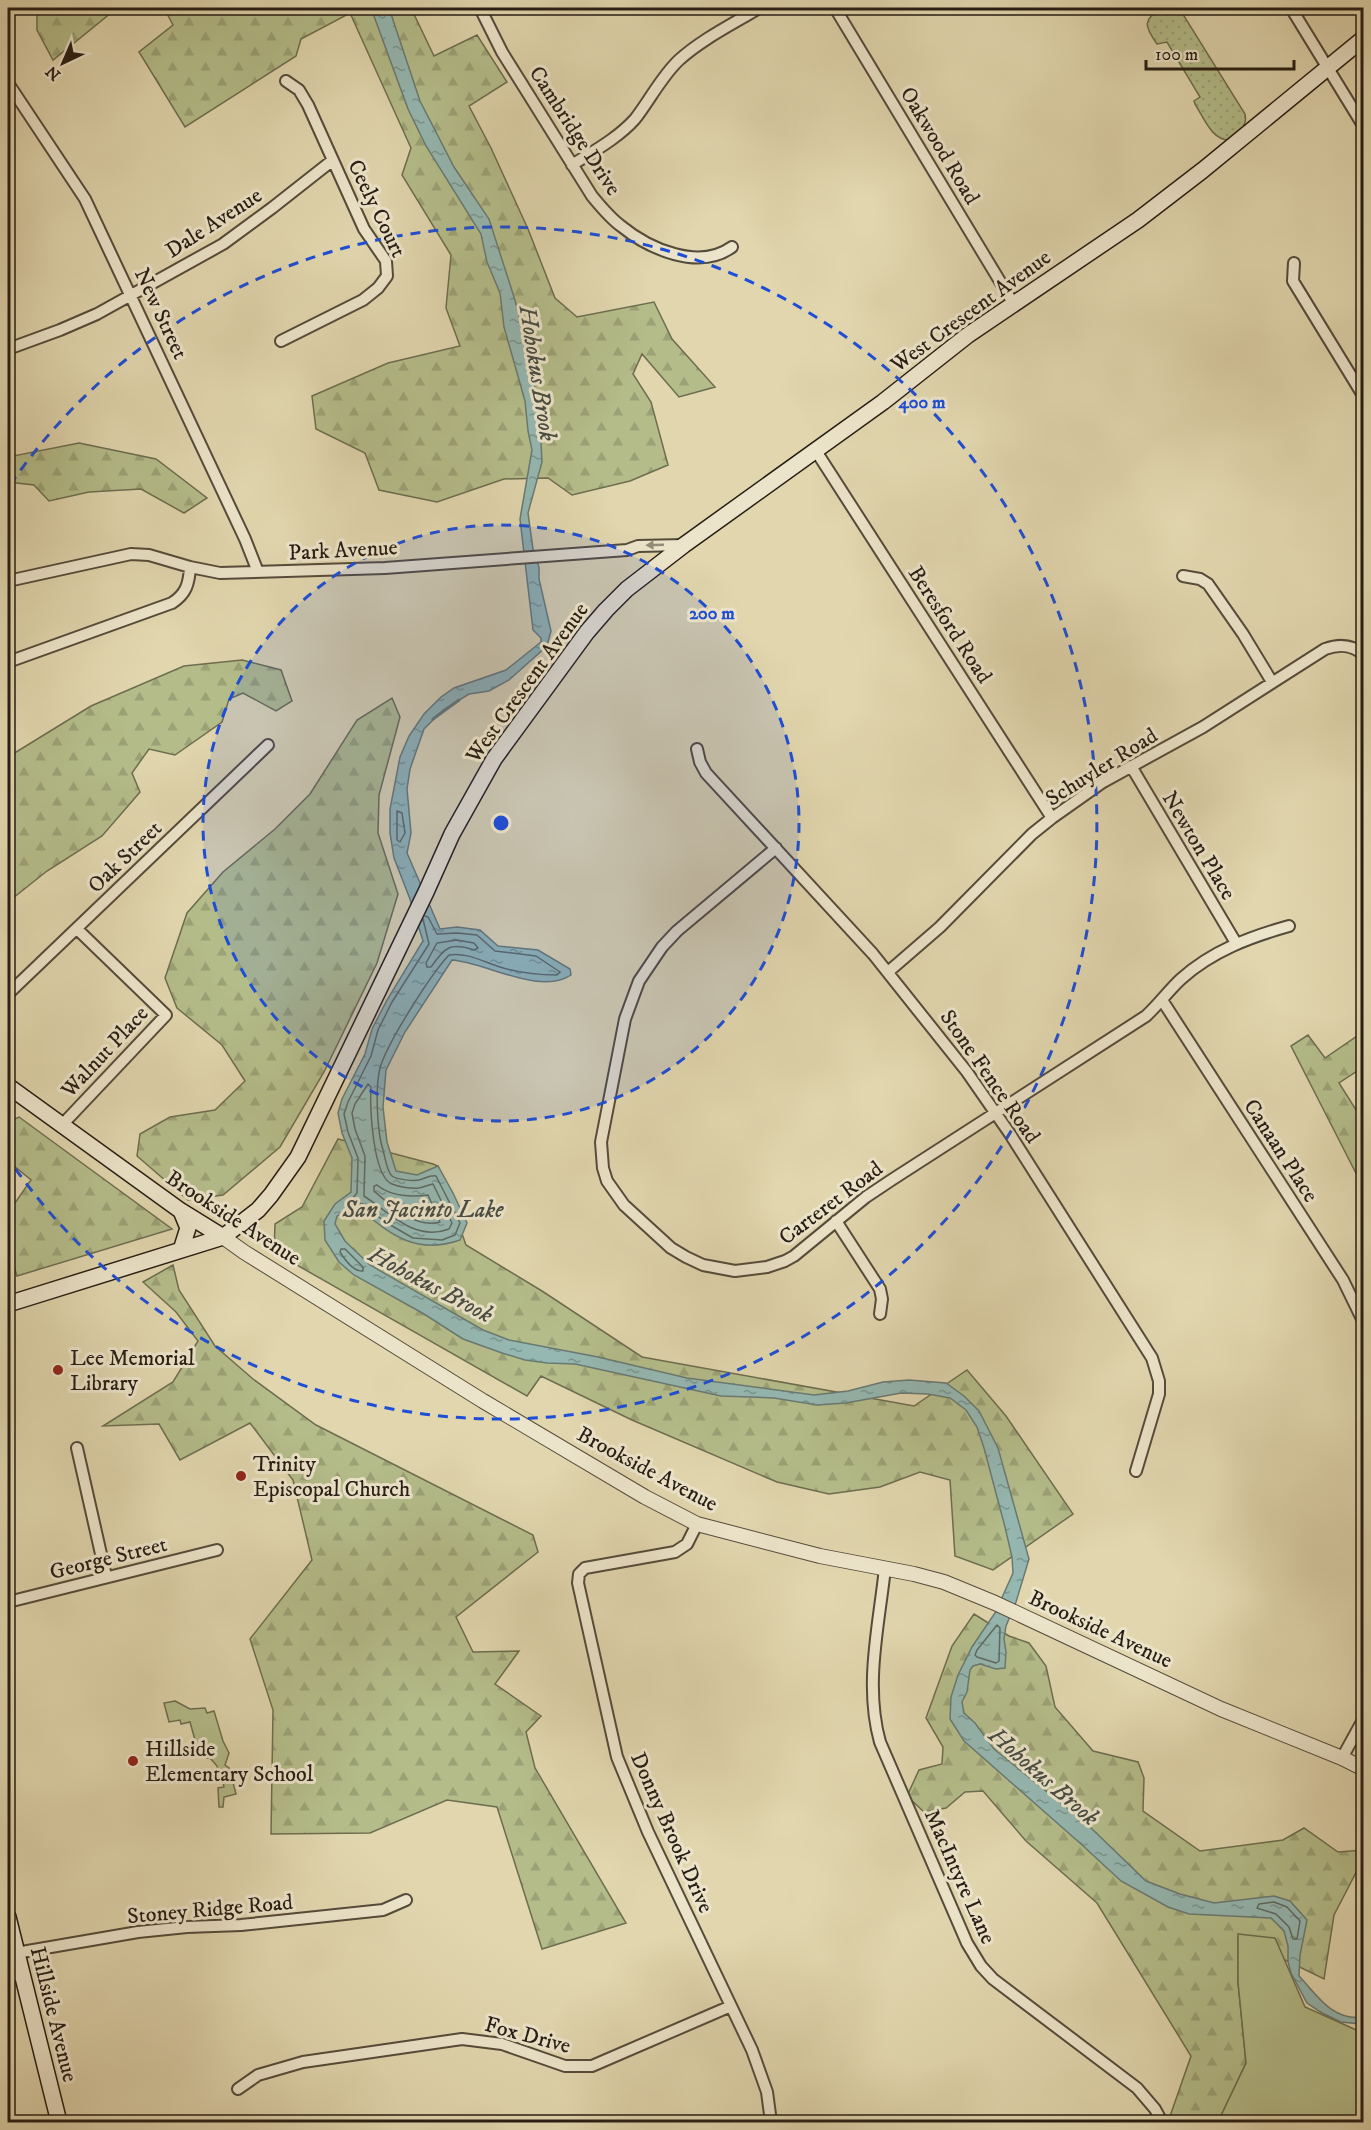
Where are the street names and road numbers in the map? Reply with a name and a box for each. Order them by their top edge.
street label: Cambridge Drive [523,61,627,201]
street label: Oakwood Road [894,82,985,210]
street label: Ceely Court [341,155,412,262]
street label: Dale Avenue [161,182,267,264]
street label: West Crescent Avenue [885,244,1056,379]
street label: New Street [128,264,193,364]
street label: Park Avenue [288,534,398,567]
street label: Beresford Road [902,561,998,689]
street label: West Crescent Avenue [459,597,594,769]
street label: Schuyler Road [1041,722,1163,812]
street label: Newton Place [1156,787,1242,905]
street label: Oak Street [82,815,168,899]
street label: Walnut Place [55,1000,154,1104]
street label: Stone Fence Road [934,1005,1046,1149]
street label: Canaan Place [1237,1094,1324,1207]
street label: Carteret Road [774,1155,888,1251]
street label: Brookside Avenue [161,1165,306,1272]
street label: Brookside Avenue [572,1421,722,1518]
street label: George Street [47,1531,170,1586]
street label: Brookside Avenue [1024,1584,1177,1674]
street label: Donny Brook Drive [624,1748,719,1917]
street label: MacIntyre Lane [918,1805,1001,1948]
street label: Stoney Ridge Road [126,1889,294,1930]
street label: Hillside Avenue [24,1944,83,2085]
street label: Fox Drive [482,2011,574,2060]

